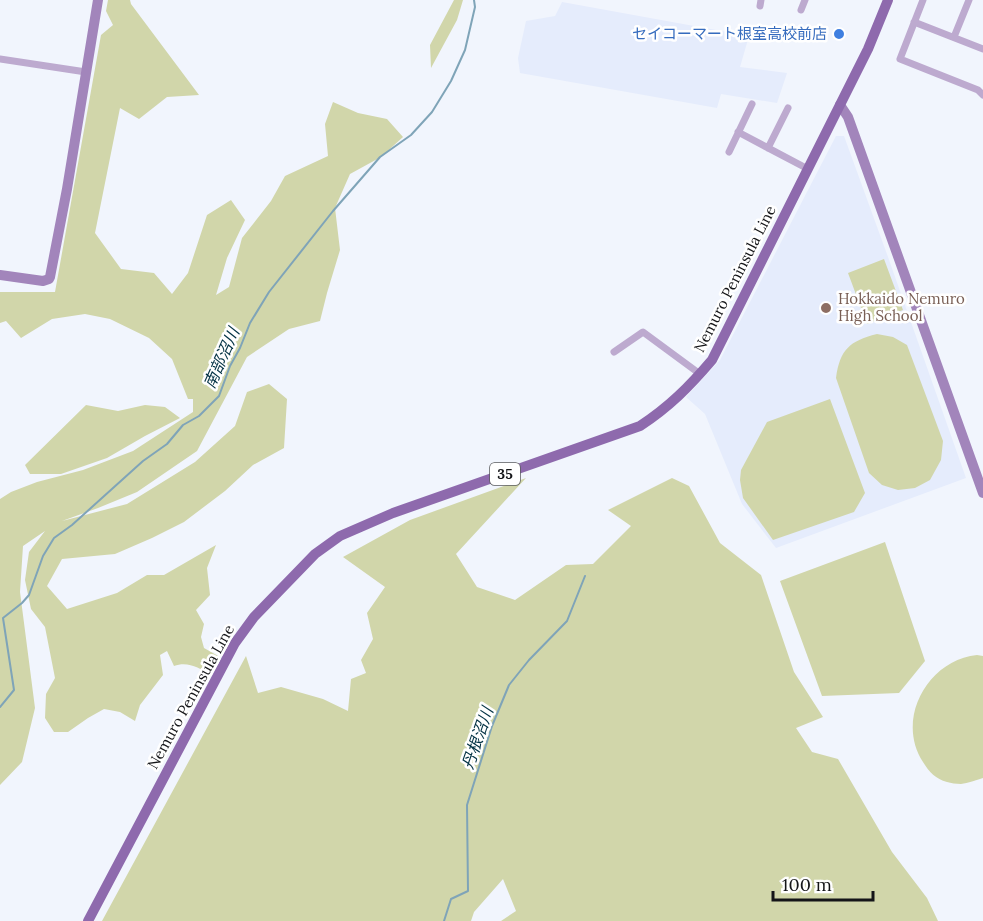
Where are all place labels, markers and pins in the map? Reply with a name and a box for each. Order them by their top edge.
place label: セイコーマート根室高校前店 [632,24,827,43]
marker: セイコーマート根室高校前店 [832,27,846,41]
place label: Hokkaido Nemuro High School [838,289,965,325]
marker: Hokkaido Nemuro High School [819,301,833,315]

